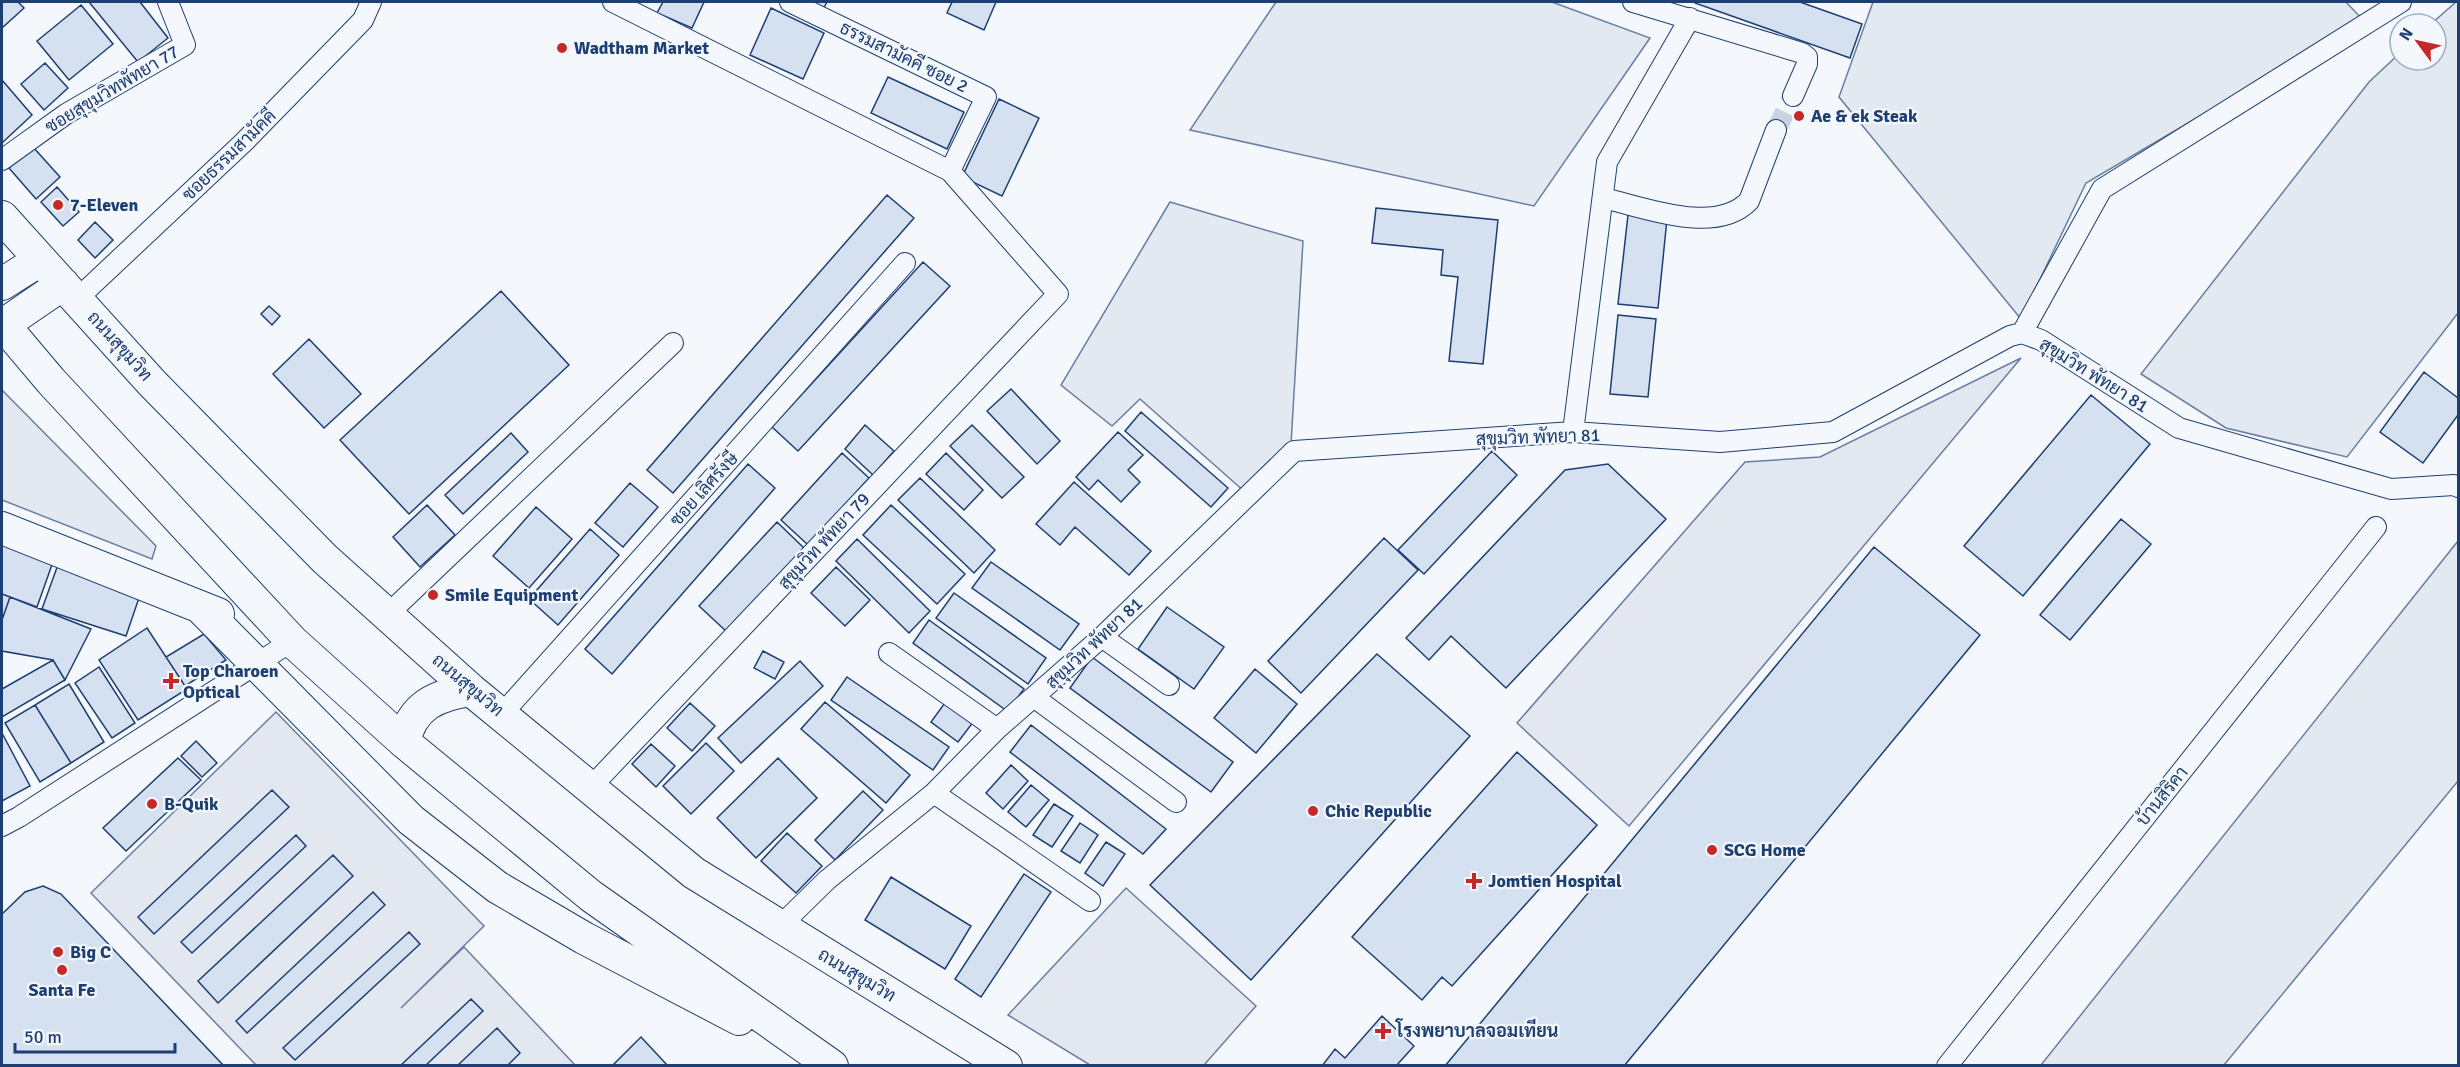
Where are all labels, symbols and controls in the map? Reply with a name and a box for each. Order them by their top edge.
north arrow [2388,12,2448,72]
street label: ธรรมสามัคคี ซอย 2 [836,15,973,98]
text: N [2395,24,2418,44]
place label: Wadtham Market [574,37,709,59]
street label: ซอยสุขุมวิทพัทยา 77 [41,40,183,139]
marker: Wadtham Market [555,41,569,55]
street label: ซอยธรรมสามัคคี [176,103,281,205]
place label: Ae & ek Steak [1811,105,1918,127]
marker: Ae & ek Steak [1792,109,1806,123]
place label: 7-Eleven [70,194,138,216]
marker: 7-Eleven [51,198,65,212]
street label: ถนนสุขุมวิท [82,306,157,386]
street label: สุขุมวิท พัทยา 81 [2035,333,2153,418]
street label: สุขุมวิท พัทยา 81 [1475,424,1601,451]
street label: ซอย เลิศรังษี [664,446,743,530]
street label: สุขุมวิท พัทยา 79 [774,488,875,595]
place label: Smile Equipment [445,584,578,606]
marker: Smile Equipment [426,588,440,602]
street label: สุขุมวิท พัทยา 81 [1041,593,1148,694]
street label: ถนนสุขุมวิท [427,649,508,722]
place label: Top Charoen Optical [183,660,279,703]
marker: Top Charoen Optical [164,674,178,688]
street label: บ้านสิริคา [2130,761,2193,830]
place label: B-Quik [164,793,219,815]
marker: B-Quik [145,797,159,811]
place label: Chic Republic [1325,800,1432,822]
marker: Chic Republic [1306,804,1320,818]
place label: SCG Home [1724,839,1806,861]
marker: SCG Home [1705,843,1719,857]
place label: Jomtien Hospital [1488,870,1622,892]
marker: Jomtien Hospital [1465,872,1483,890]
place label: Big C [70,941,111,963]
street label: ถนนสุขุมวิท [814,943,900,1008]
marker: Big C [51,945,65,959]
marker: Santa Fe [55,963,69,977]
place label: Santa Fe [29,979,96,1001]
scale bar [15,1016,176,1054]
place label: โรงพยาบาลจอมเทียน [1395,1018,1559,1042]
marker: โรงพยาบาลจอมเทียน [1374,1022,1392,1040]
text: 50 m [24,1026,62,1048]

